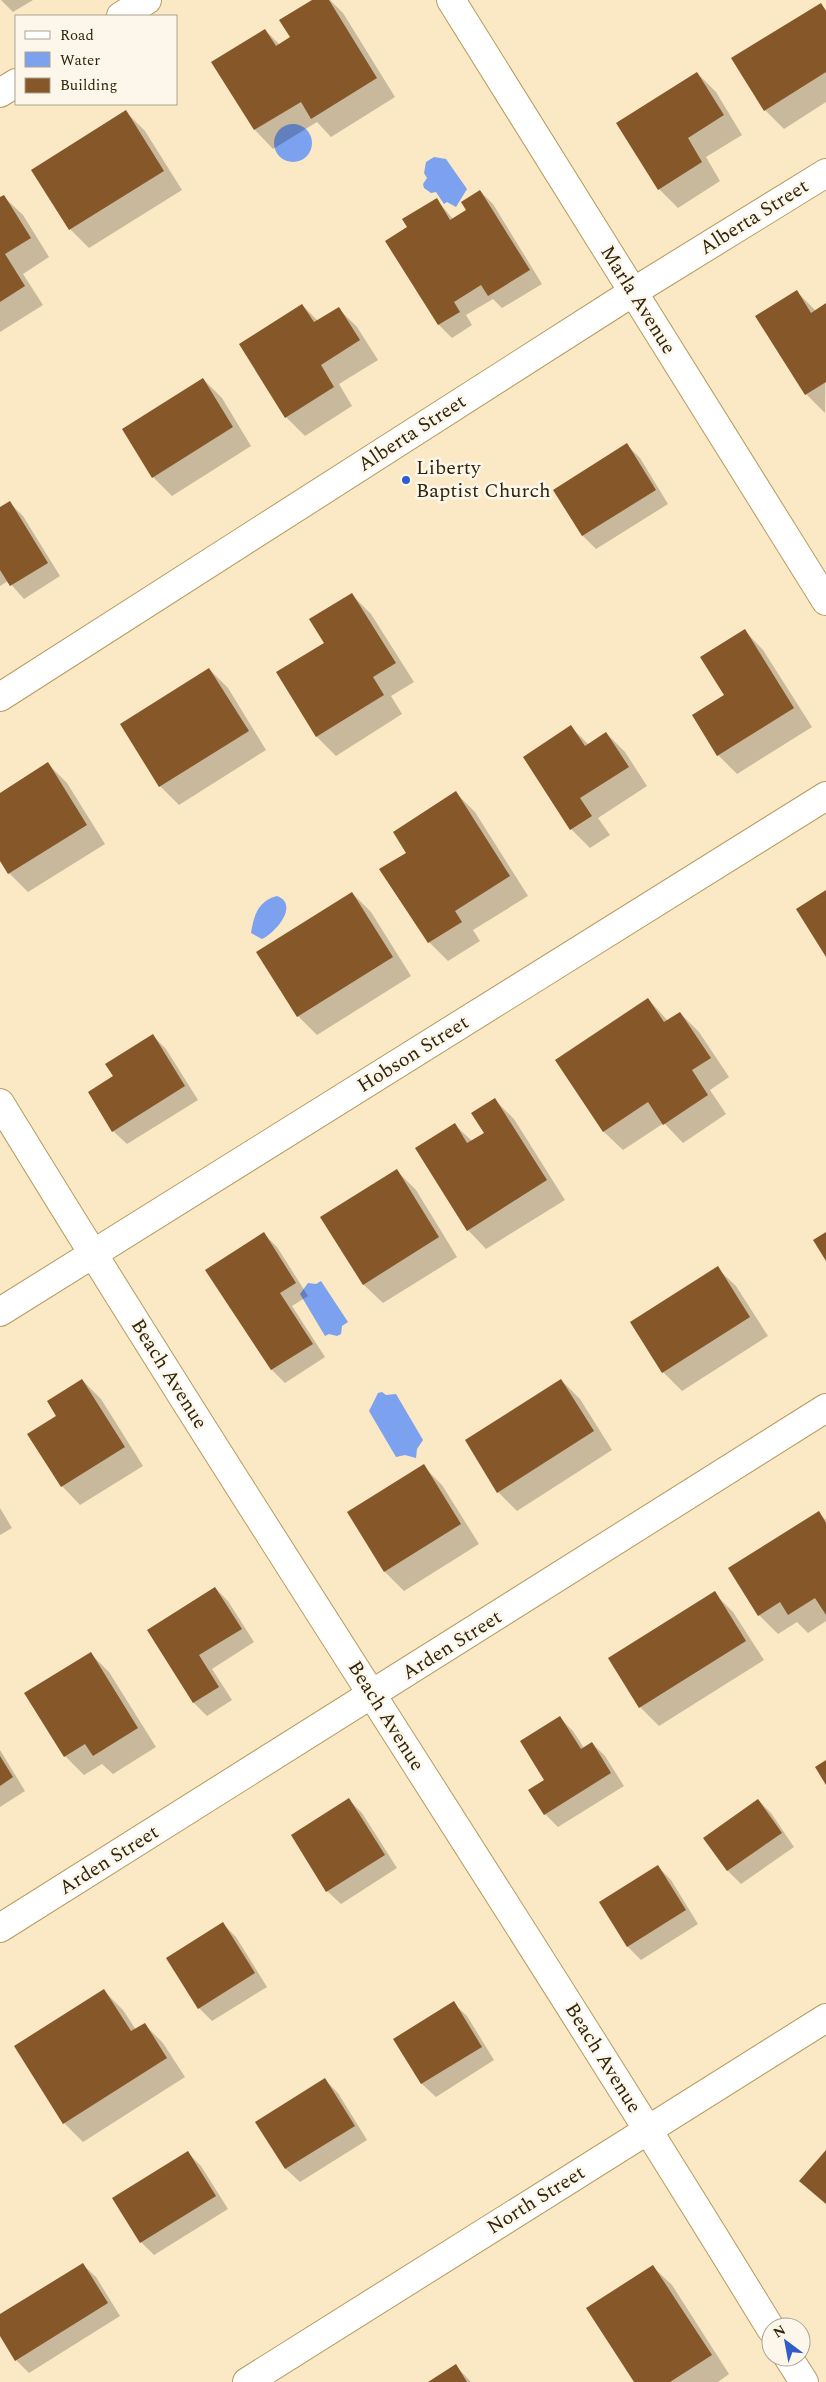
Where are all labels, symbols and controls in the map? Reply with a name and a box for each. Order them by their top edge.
legend [15,15,178,105]
text: Road [60,24,94,47]
text: Water [60,49,100,72]
text: Building [60,74,117,97]
street label: Alberta Street [693,171,815,263]
street label: Marla Avenue [593,240,683,360]
street label: Alberta Street [352,387,472,479]
place label: Liberty Baptist Church [416,453,551,506]
marker: Liberty Baptist Church [400,474,412,486]
street label: Hobson Street [351,1008,475,1100]
street label: Beach Avenue [123,1313,215,1435]
street label: Arden Street [396,1602,508,1688]
street label: Beach Avenue [340,1655,432,1777]
street label: Arden Street [53,1817,165,1903]
street label: Beach Avenue [557,1997,649,2119]
street label: North Street [481,2158,591,2242]
north arrow [761,2317,811,2367]
text: N [769,2319,790,2343]

